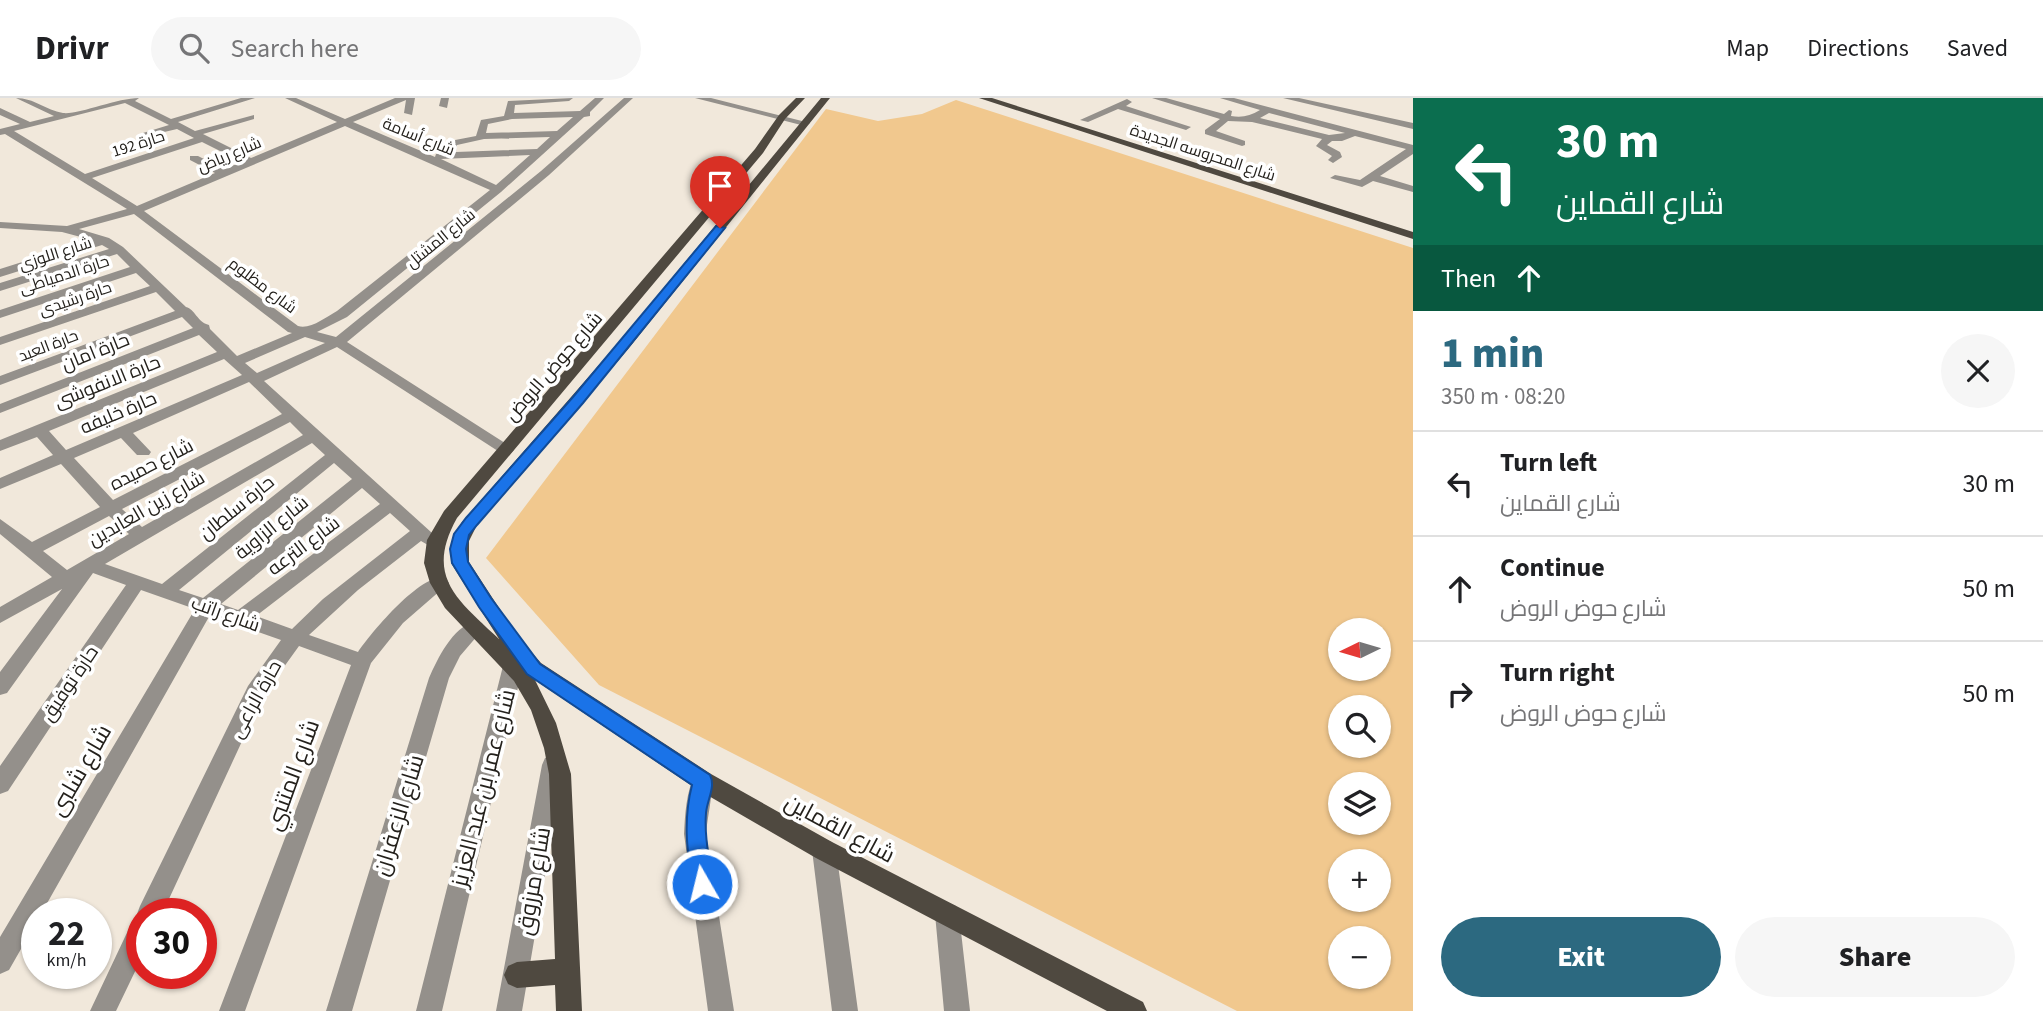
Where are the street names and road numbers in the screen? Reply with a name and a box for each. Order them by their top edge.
street label: شارع أسامة [379,112,458,161]
street label: شارع المحروسه الجديدة [1127,119,1278,187]
street label: حارة 192 [109,125,167,163]
street label: شارع رياض [194,132,265,178]
street label: شارع المشتل [401,204,480,274]
street label: شارع اللوزي [16,232,95,278]
street label: حارة الدمياطى [17,250,112,300]
street label: شارع مظلوم [224,253,301,319]
street label: حارة رشيدى [36,276,115,322]
street label: شارع حوض الروض [499,306,609,428]
street label: حارة العبد [15,324,81,367]
street label: حارة امان [57,326,134,378]
street label: حارة الانفوشى [50,349,165,416]
street label: حارة خليفه [76,385,161,442]
street label: شارع حميده [105,433,198,498]
street label: شارع زين العابدين [83,465,210,554]
street label: حارة سلطان [193,469,280,547]
street label: شارع الزاوية [229,490,315,566]
street label: شارع الترعه [262,510,346,582]
street label: شارع راتب [187,590,264,639]
street label: حارة توفيق [35,641,106,727]
street label: حارة الراعى [224,656,289,744]
street label: شارع عمر بن عبد العزيز [442,686,524,892]
street label: شارع المتنبي [257,715,329,836]
street label: شارع شلبى [41,718,120,822]
street label: شارع الزعفران [364,750,433,880]
street label: شارع القماين [779,785,901,871]
street label: شارع مرزوق [508,824,559,938]

